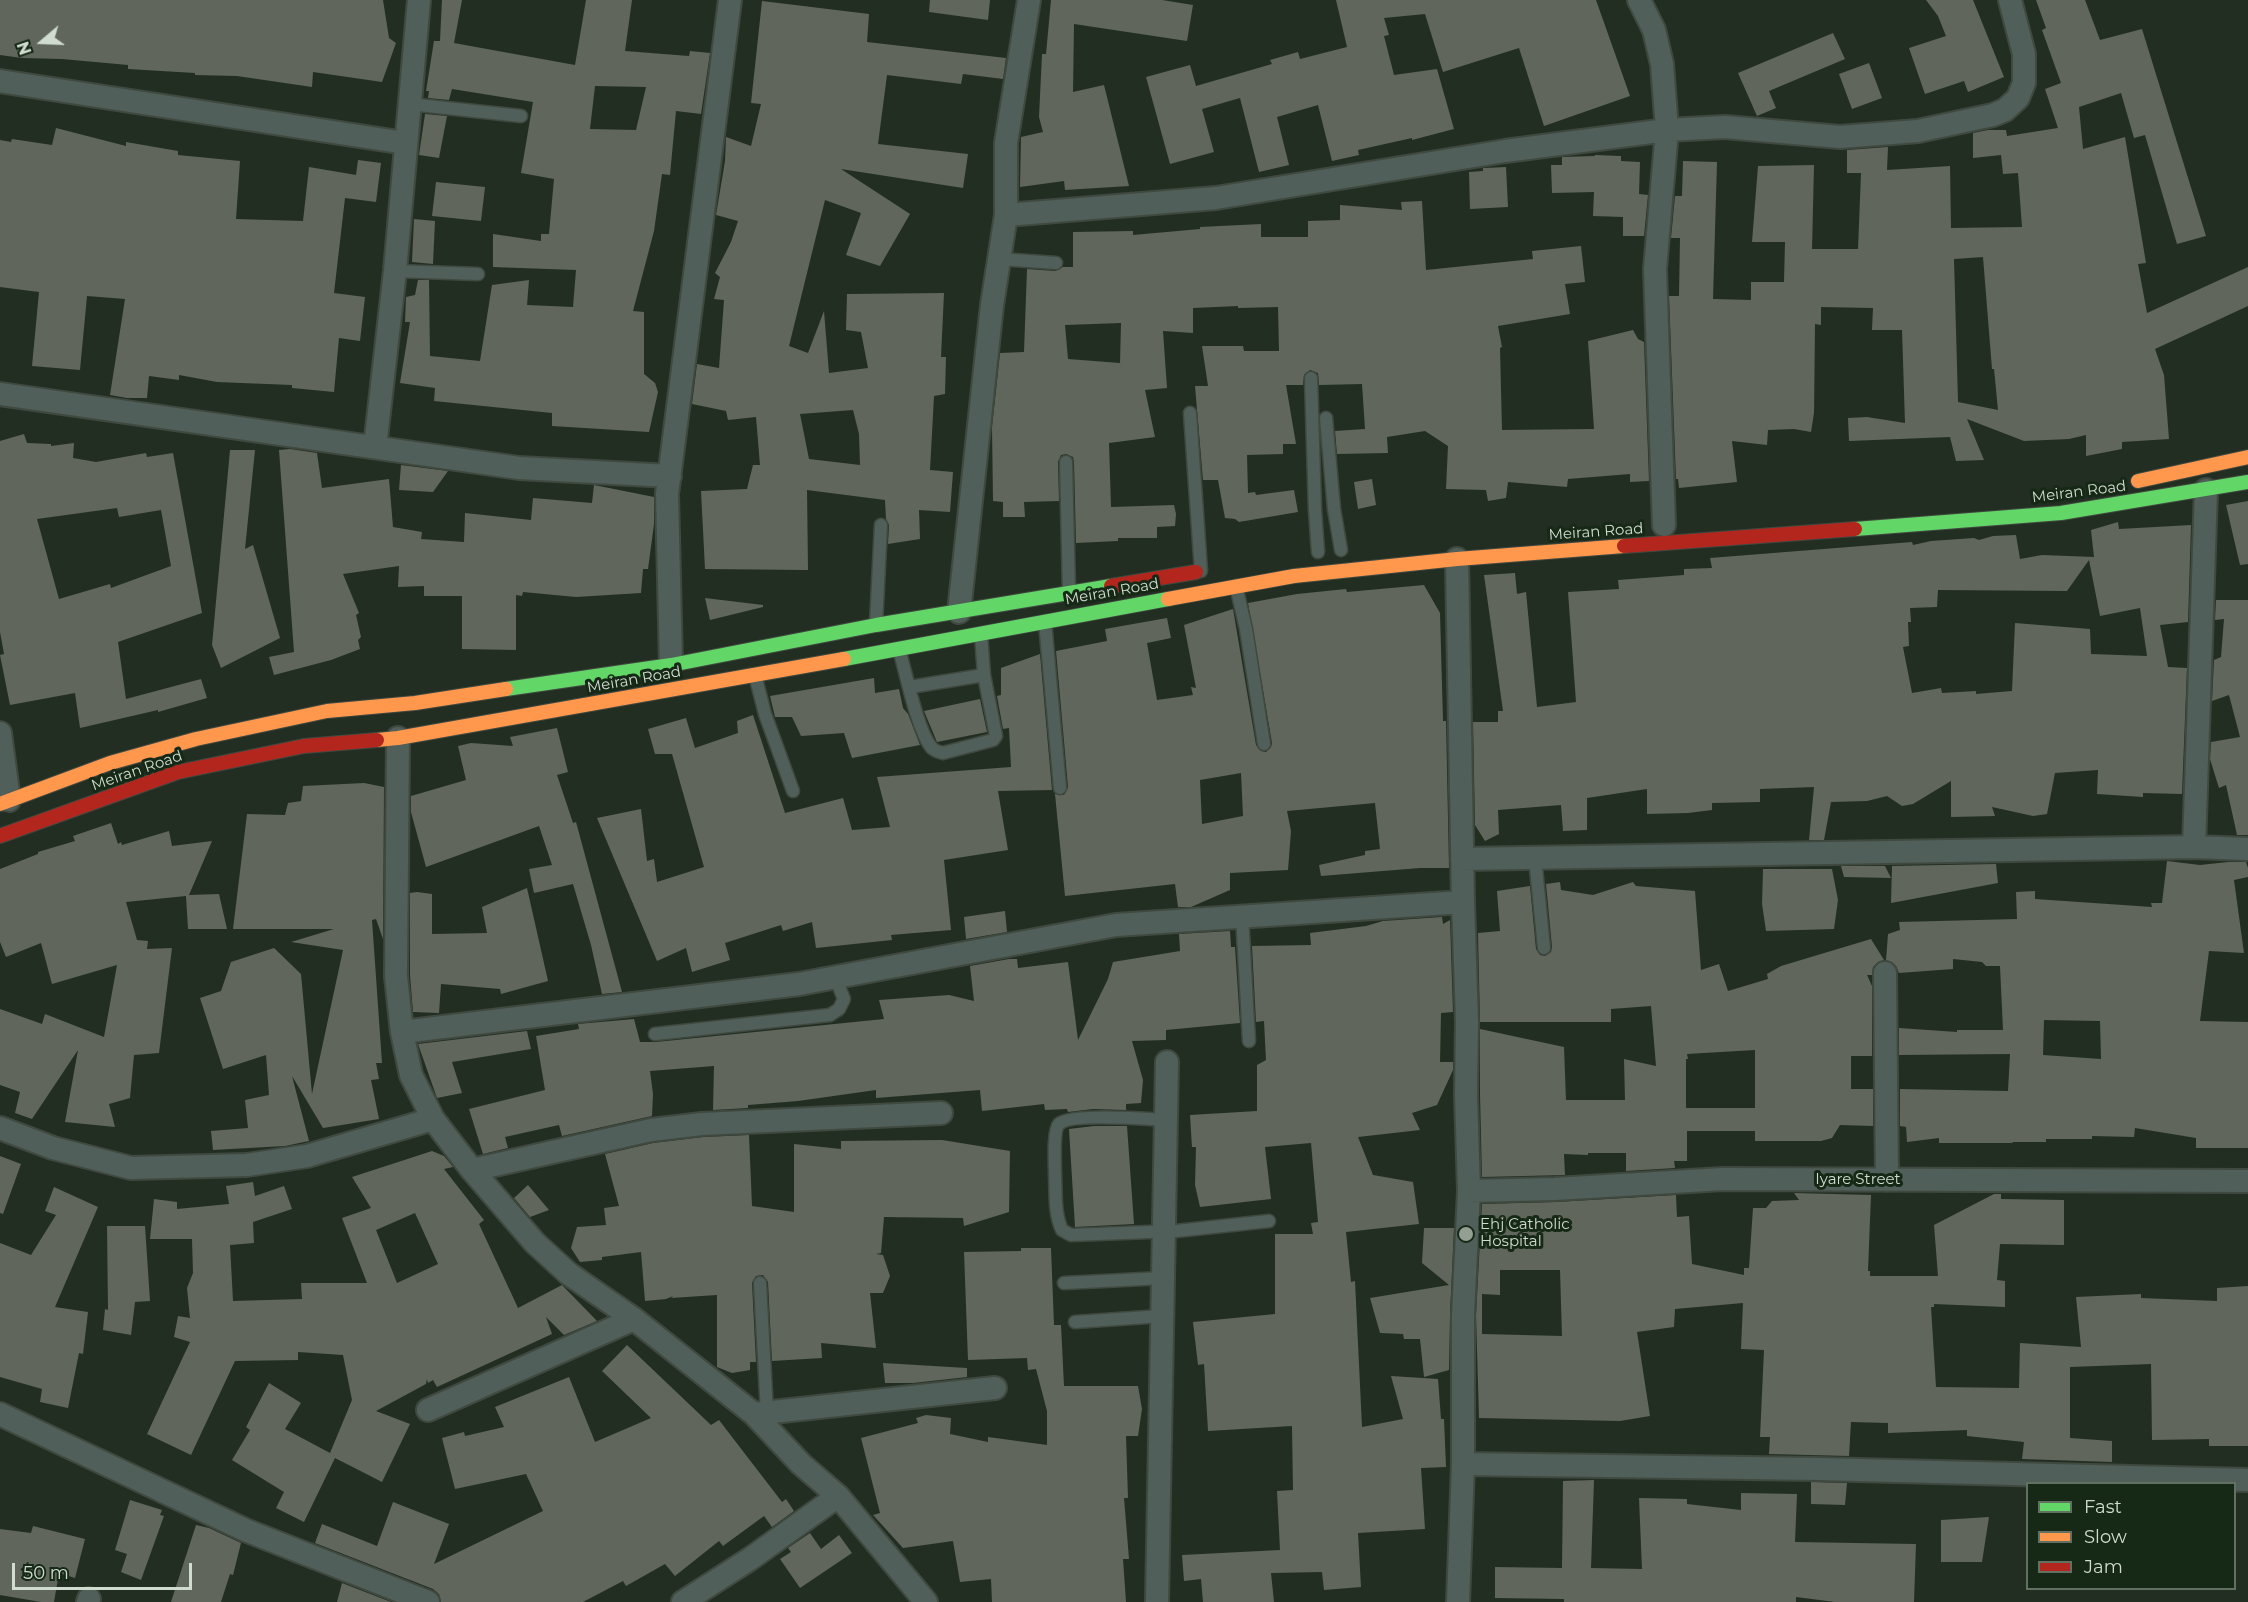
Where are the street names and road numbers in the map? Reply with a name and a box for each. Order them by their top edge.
street label: Meiran Road [2031,477,2127,507]
street label: Meiran Road [1548,520,1644,544]
street label: Meiran Road [1064,575,1160,609]
street label: Meiran Road [586,663,682,697]
street label: Meiran Road [89,747,185,795]
street label: Iyare Street [1815,1171,1901,1189]

